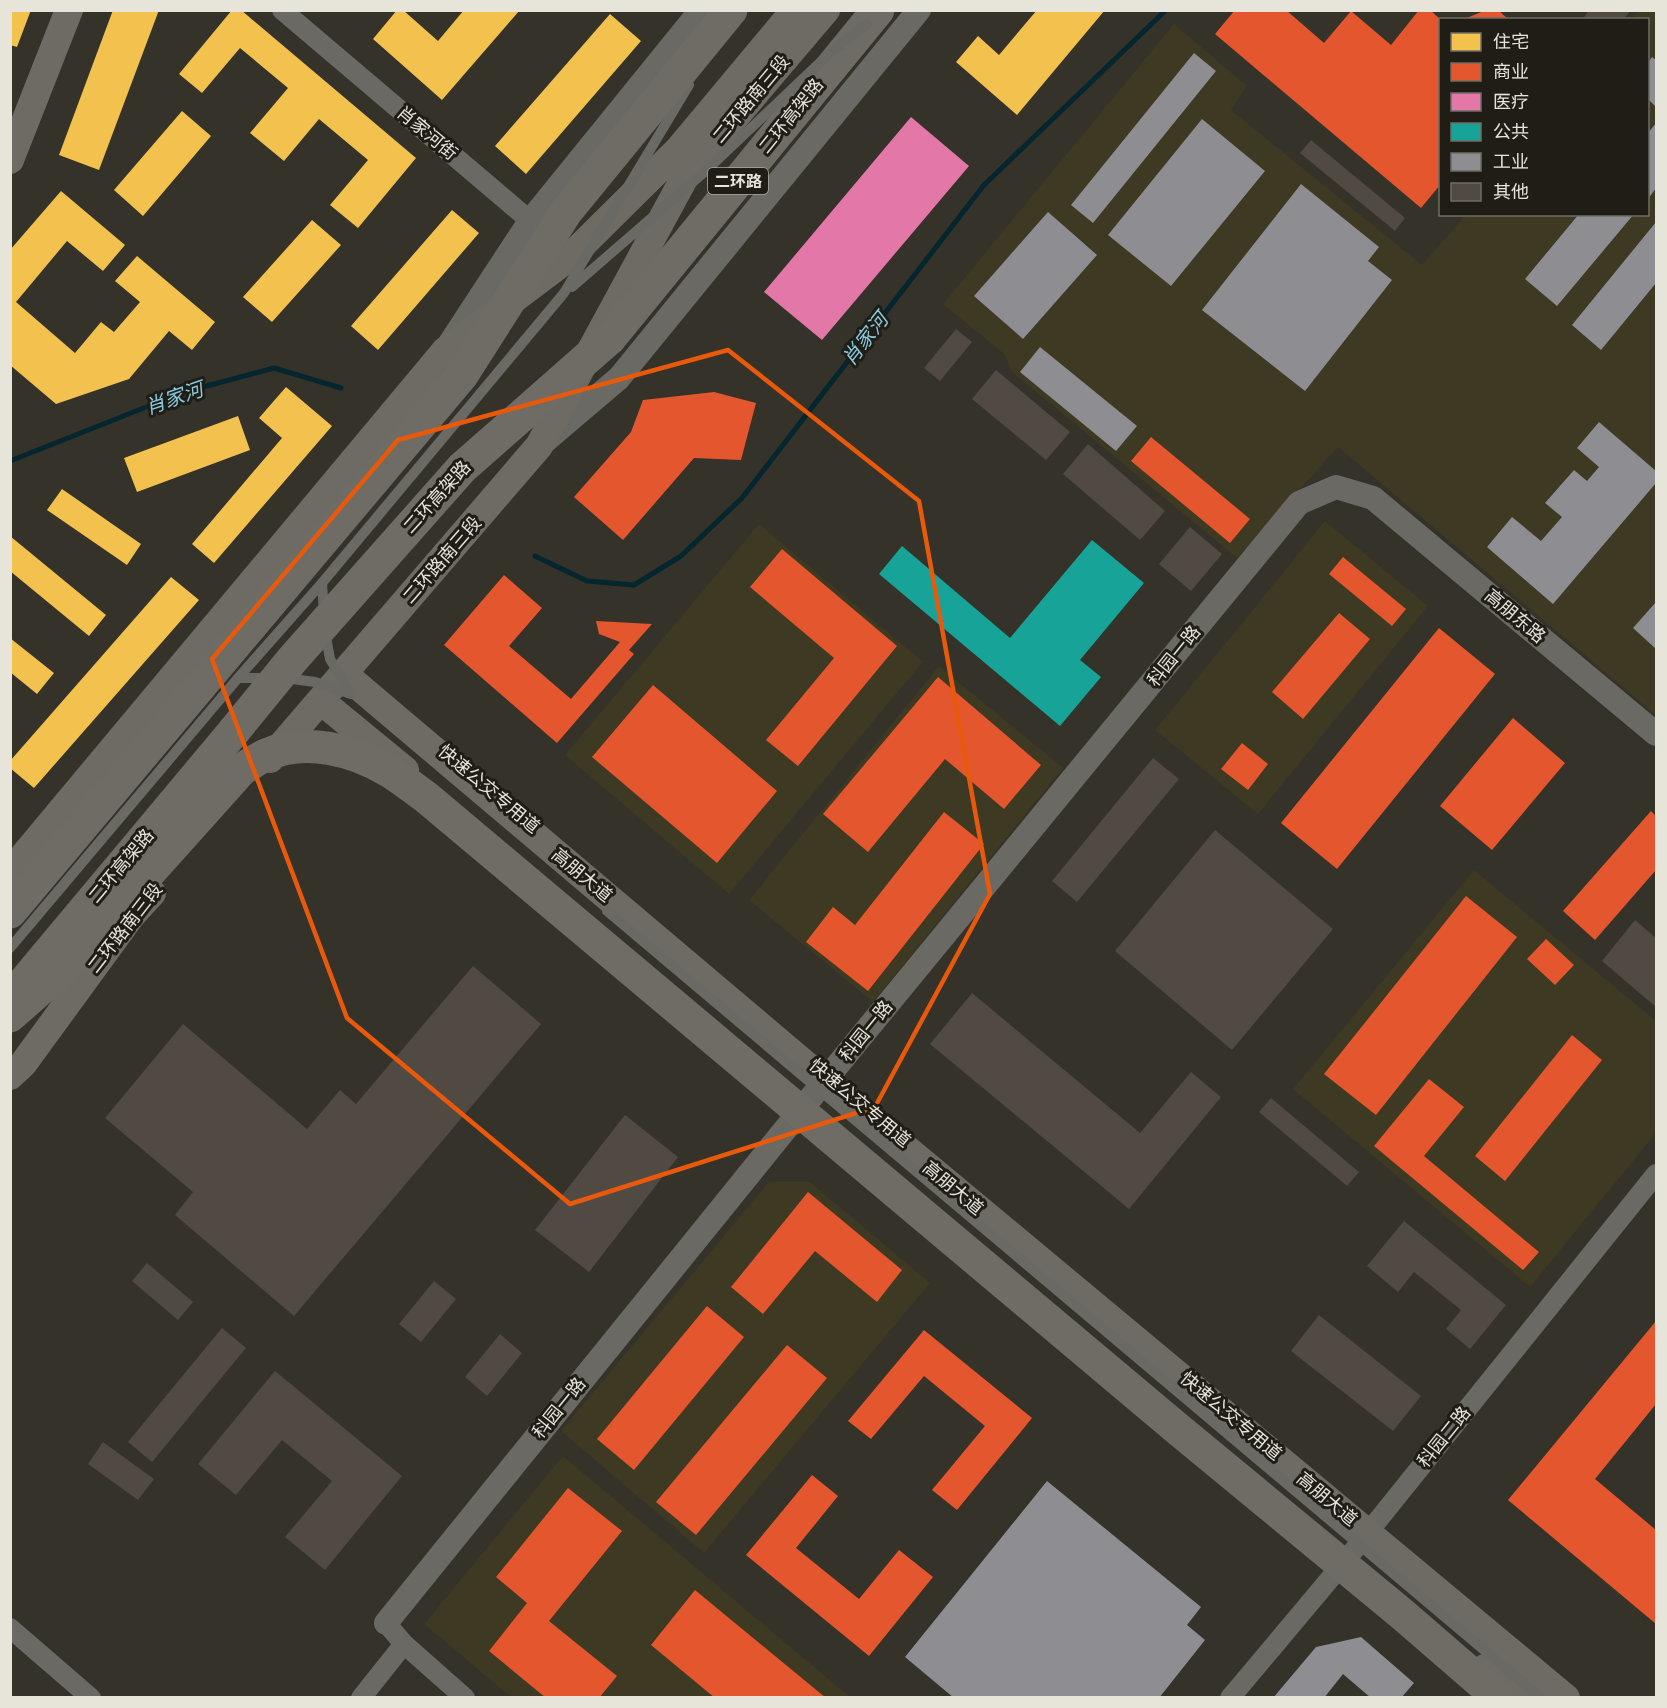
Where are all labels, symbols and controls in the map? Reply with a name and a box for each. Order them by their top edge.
legend [1439,18,1649,216]
text: 住宅 [1493,32,1529,52]
street label: 二环路南三段 [709,51,793,147]
text: 商业 [1493,62,1529,82]
street label: 二环高架路 [755,75,827,157]
text: 医疗 [1493,92,1529,112]
street label: 肖家河街 [393,102,461,164]
text: 公共 [1493,122,1529,142]
text: 工业 [1493,152,1529,172]
road number: 二环路 [708,168,768,194]
text: 其他 [1493,182,1529,202]
water label: 肖家河 [838,305,895,369]
water label: 肖家河 [142,377,210,418]
street label: 二环高架路 [399,457,475,537]
street label: 二环路南三段 [399,513,485,607]
street label: 高朋东路 [1481,585,1549,647]
street label: 科园一路 [1144,622,1204,690]
street label: 快速公交专用道 [434,741,544,837]
street label: 二环高架路 [84,825,158,907]
street label: 高朋大道 [548,844,616,906]
street label: 二环路南三段 [84,879,166,977]
street label: 科园一路 [836,997,896,1065]
street label: 快速公交专用道 [805,1055,915,1151]
street label: 高朋大道 [919,1157,987,1219]
street label: 快速公交专用道 [1176,1368,1286,1464]
street label: 科园一路 [529,1374,589,1442]
street label: 科园二路 [1414,1403,1474,1471]
street label: 高朋大道 [1293,1468,1361,1530]

